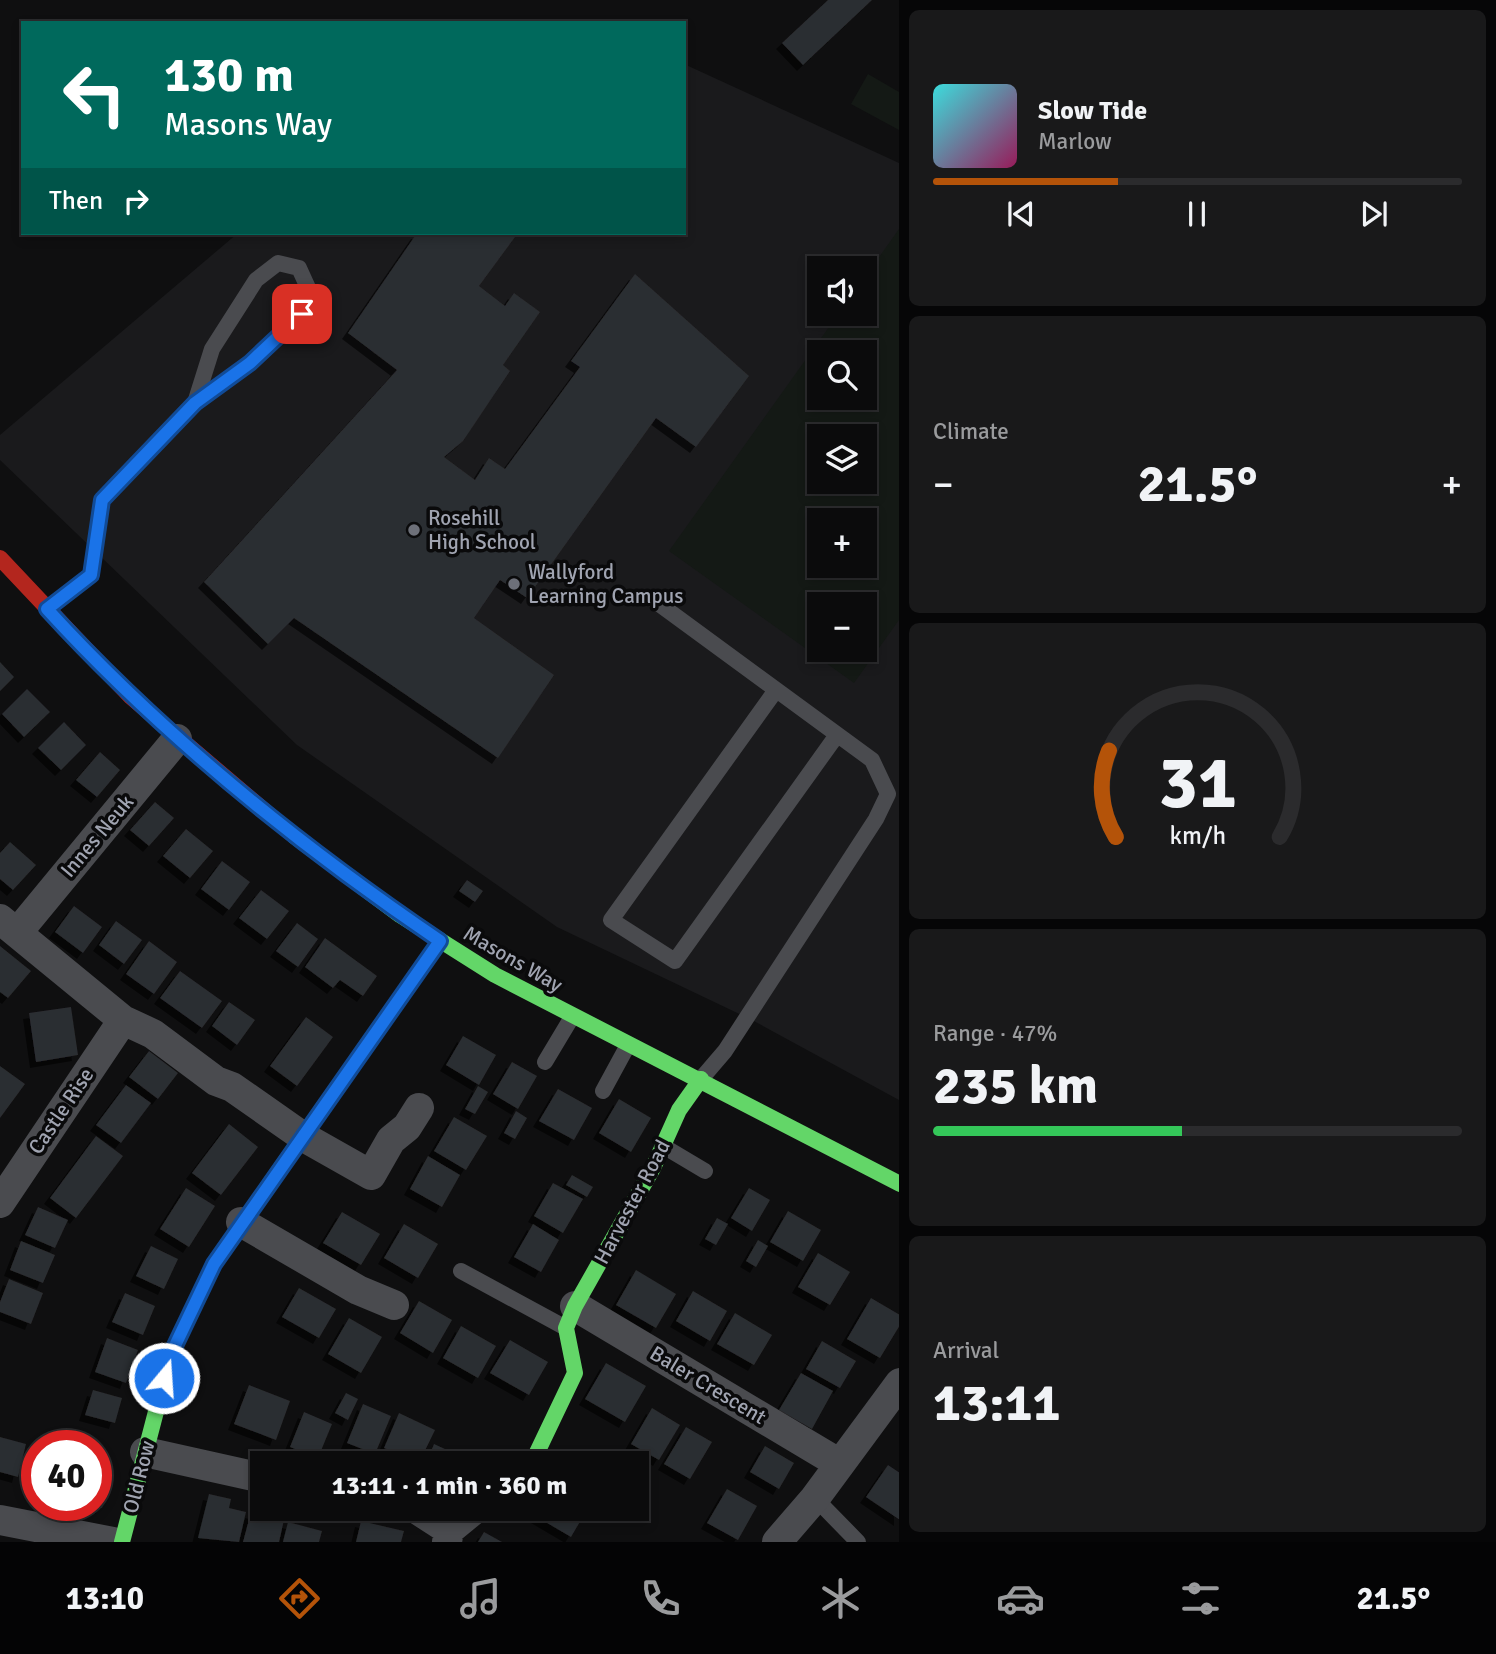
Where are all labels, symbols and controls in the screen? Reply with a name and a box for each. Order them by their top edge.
text: 130 m [164,45,294,105]
icon: left [49,49,140,140]
text: Slow Tide [1038,95,1147,127]
text: Masons Way [164,105,332,144]
text: Marlow [1038,127,1112,156]
icon: right [117,182,155,220]
text: Then [49,185,103,217]
icon: previous [1002,195,1040,233]
icon: pause [1178,195,1216,233]
icon: next [1355,195,1393,233]
map controls [807,256,877,662]
button: sound [807,256,877,326]
pin [272,284,332,344]
icon: arrive [283,295,321,333]
button: search [807,340,877,410]
text: Climate [933,417,1009,446]
button: layers [807,424,877,494]
text: 21.5° [1138,452,1257,516]
text: − [933,461,954,508]
text: + [1441,461,1462,508]
place label: Rosehill High School [428,505,536,555]
button: + [807,508,877,578]
marker: Rosehill High School [406,522,422,538]
place label: Wallyford Learning Campus [528,559,683,609]
marker: Wallyford Learning Campus [506,576,522,592]
button: − [807,592,877,662]
text: 31 [1158,739,1237,828]
street label: Innes Neuk [55,789,139,883]
text: km/h [1169,820,1226,851]
street label: Masons Way [459,920,567,998]
text: Range · 47% [933,1019,1057,1048]
text: 235 km [933,1054,1098,1118]
street label: Castle Rise [23,1063,99,1159]
street label: Harvester Road [588,1135,676,1269]
text: Arrival [933,1336,999,1365]
street label: Baler Crescent [645,1340,771,1430]
position arrow [127,1341,201,1415]
text: 13:11 [933,1371,1061,1435]
speed limit sign: 40 [21,1430,112,1521]
street label: Old Row [117,1438,161,1516]
text: 13:11 · 1 min · 360 m [332,1470,567,1502]
icon: directions [275,1574,324,1623]
icon: music [456,1574,505,1623]
icon: phone [636,1574,685,1623]
icon: climate [816,1574,865,1623]
icon: car [996,1574,1045,1623]
icon: filters [1176,1574,1225,1623]
text: 13:10 [66,1579,144,1618]
text: 21.5° [1357,1579,1430,1618]

